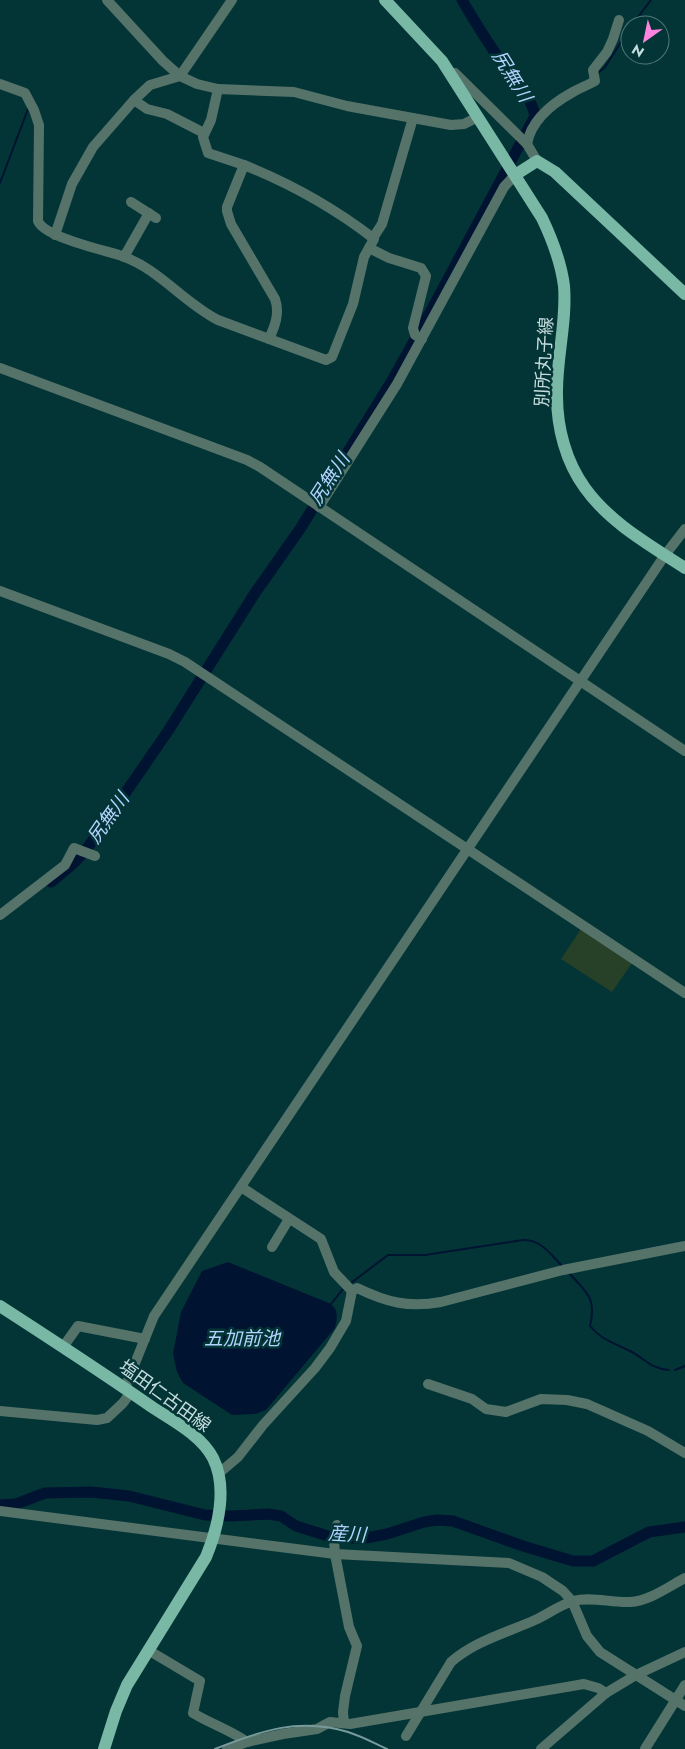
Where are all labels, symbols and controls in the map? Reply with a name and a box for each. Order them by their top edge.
north arrow [620,15,670,65]
text: N [628,39,648,62]
water label: 尻無川 [485,45,540,109]
street label: 別所丸子線 [529,316,559,408]
water label: 尻無川 [302,446,357,510]
water label: 尻無川 [81,785,137,849]
water label: 五加前池 [204,1325,282,1352]
street label: 塩田仁古田線 [114,1354,216,1438]
water label: 産川 [327,1520,369,1549]

